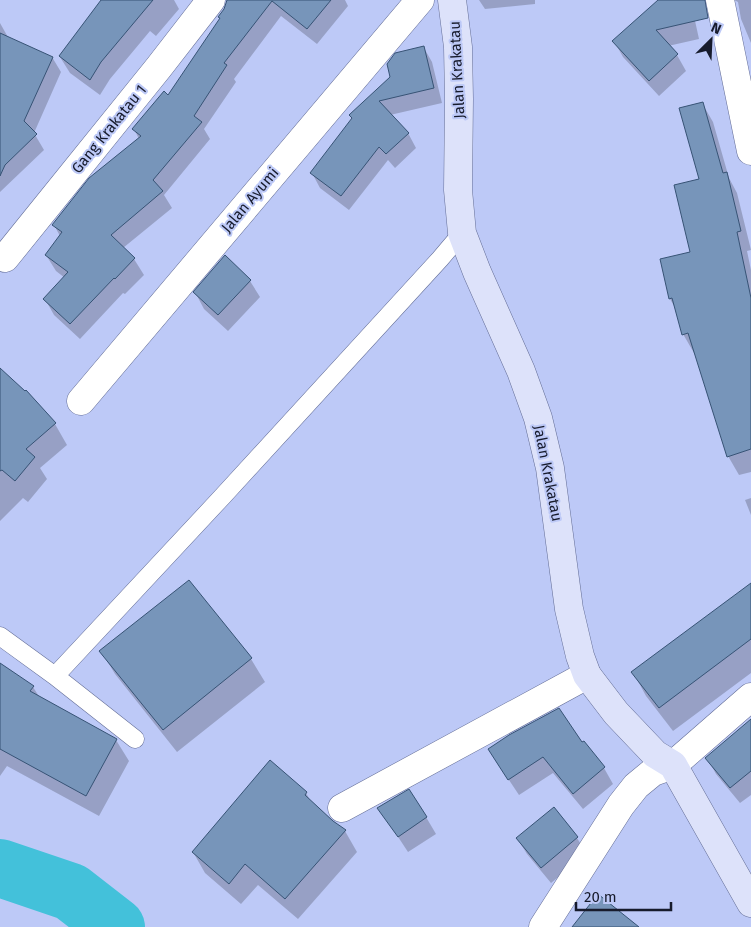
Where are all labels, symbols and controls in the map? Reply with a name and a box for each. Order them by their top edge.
north arrow [686,15,736,65]
text: N [708,19,724,38]
street label: Jalan Krakatau [445,21,469,119]
street label: Gang Krakatau 1 [68,81,150,177]
street label: Jalan Ayumi [218,164,282,236]
street label: Jalan Krakatau [530,423,566,523]
scale bar [576,880,671,912]
text: 20 m [584,888,617,906]

